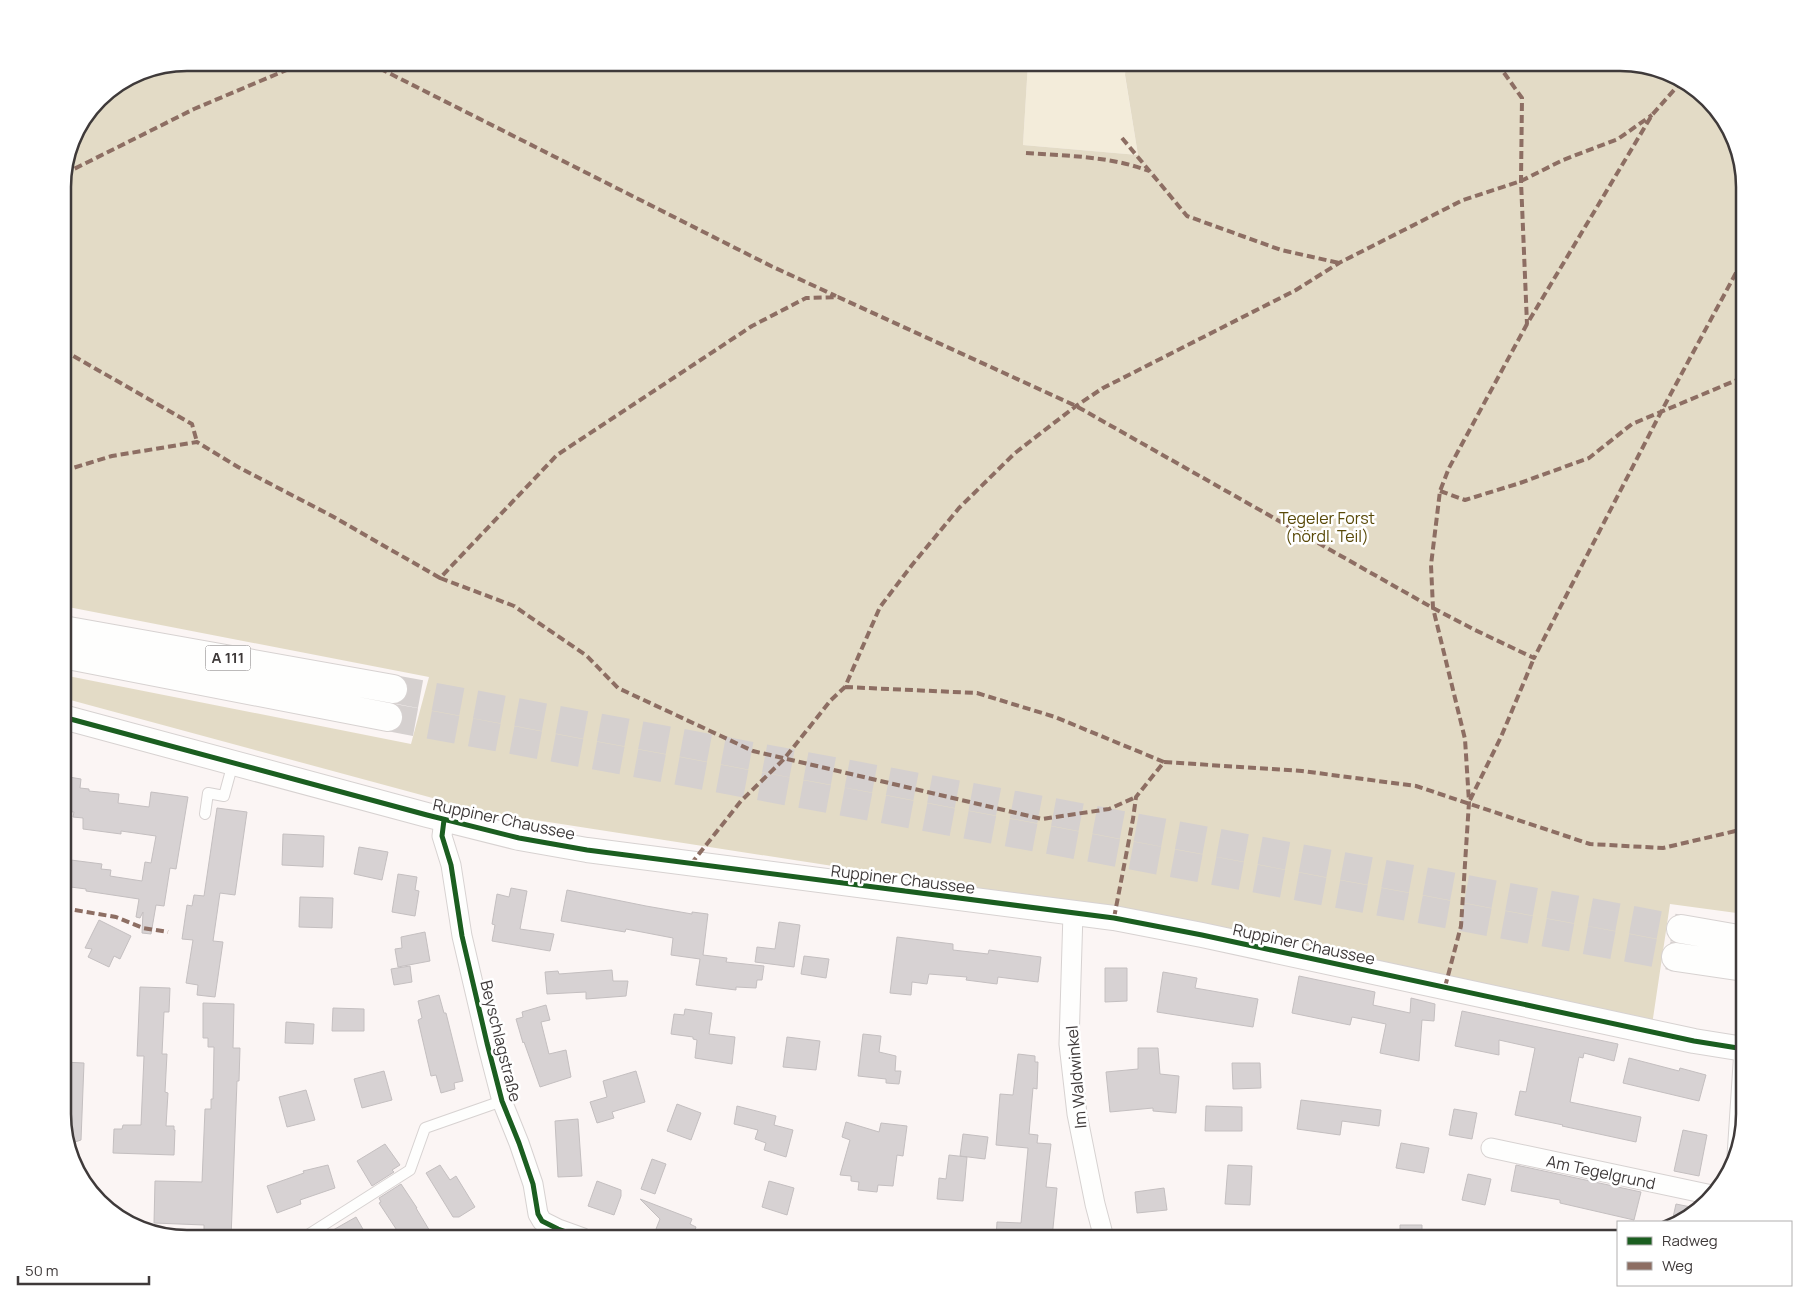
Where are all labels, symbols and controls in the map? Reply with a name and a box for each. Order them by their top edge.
park label: Tegeler Forst (nördl. Teil) [1279,507,1375,547]
road number: A 111 [206,646,250,670]
street label: Ruppiner Chaussee [431,793,577,845]
street label: Ruppiner Chaussee [830,859,976,899]
street label: Ruppiner Chaussee [1231,918,1377,970]
street label: Beyschlagstraße [475,978,527,1104]
street label: Im Waldwinkel [1061,1025,1091,1129]
street label: Am Tegelgrund [1545,1150,1657,1194]
legend [1617,1221,1792,1286]
text: Radweg [1662,1230,1718,1251]
scale bar [18,1254,149,1286]
text: Weg [1662,1255,1693,1276]
text: 50 m [25,1260,59,1281]

